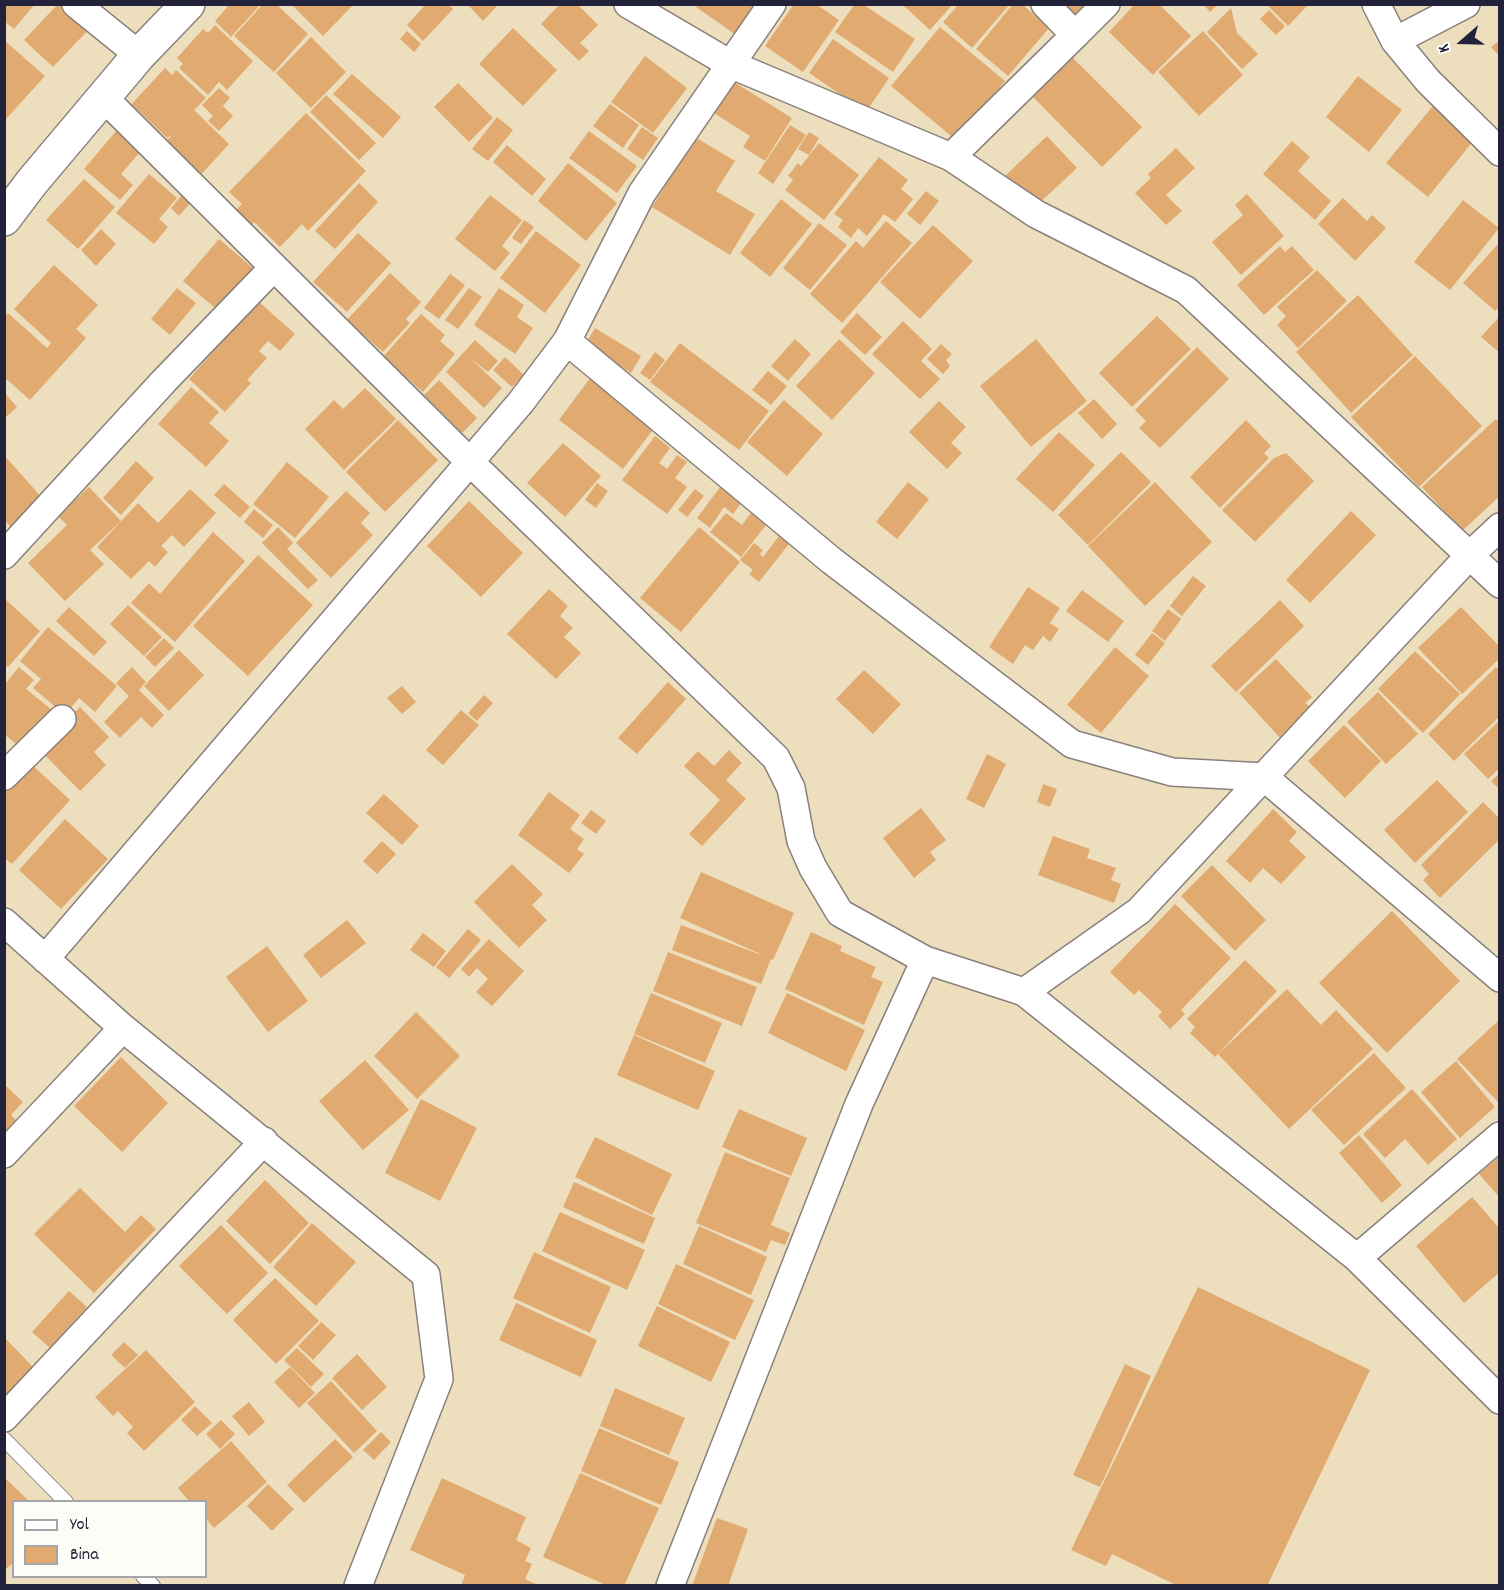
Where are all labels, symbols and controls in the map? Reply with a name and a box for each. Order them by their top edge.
north arrow [1432,12,1492,72]
text: K [1433,41,1457,56]
legend [12,1500,207,1578]
text: Yol [70,1513,89,1538]
text: Bina [70,1543,99,1568]

